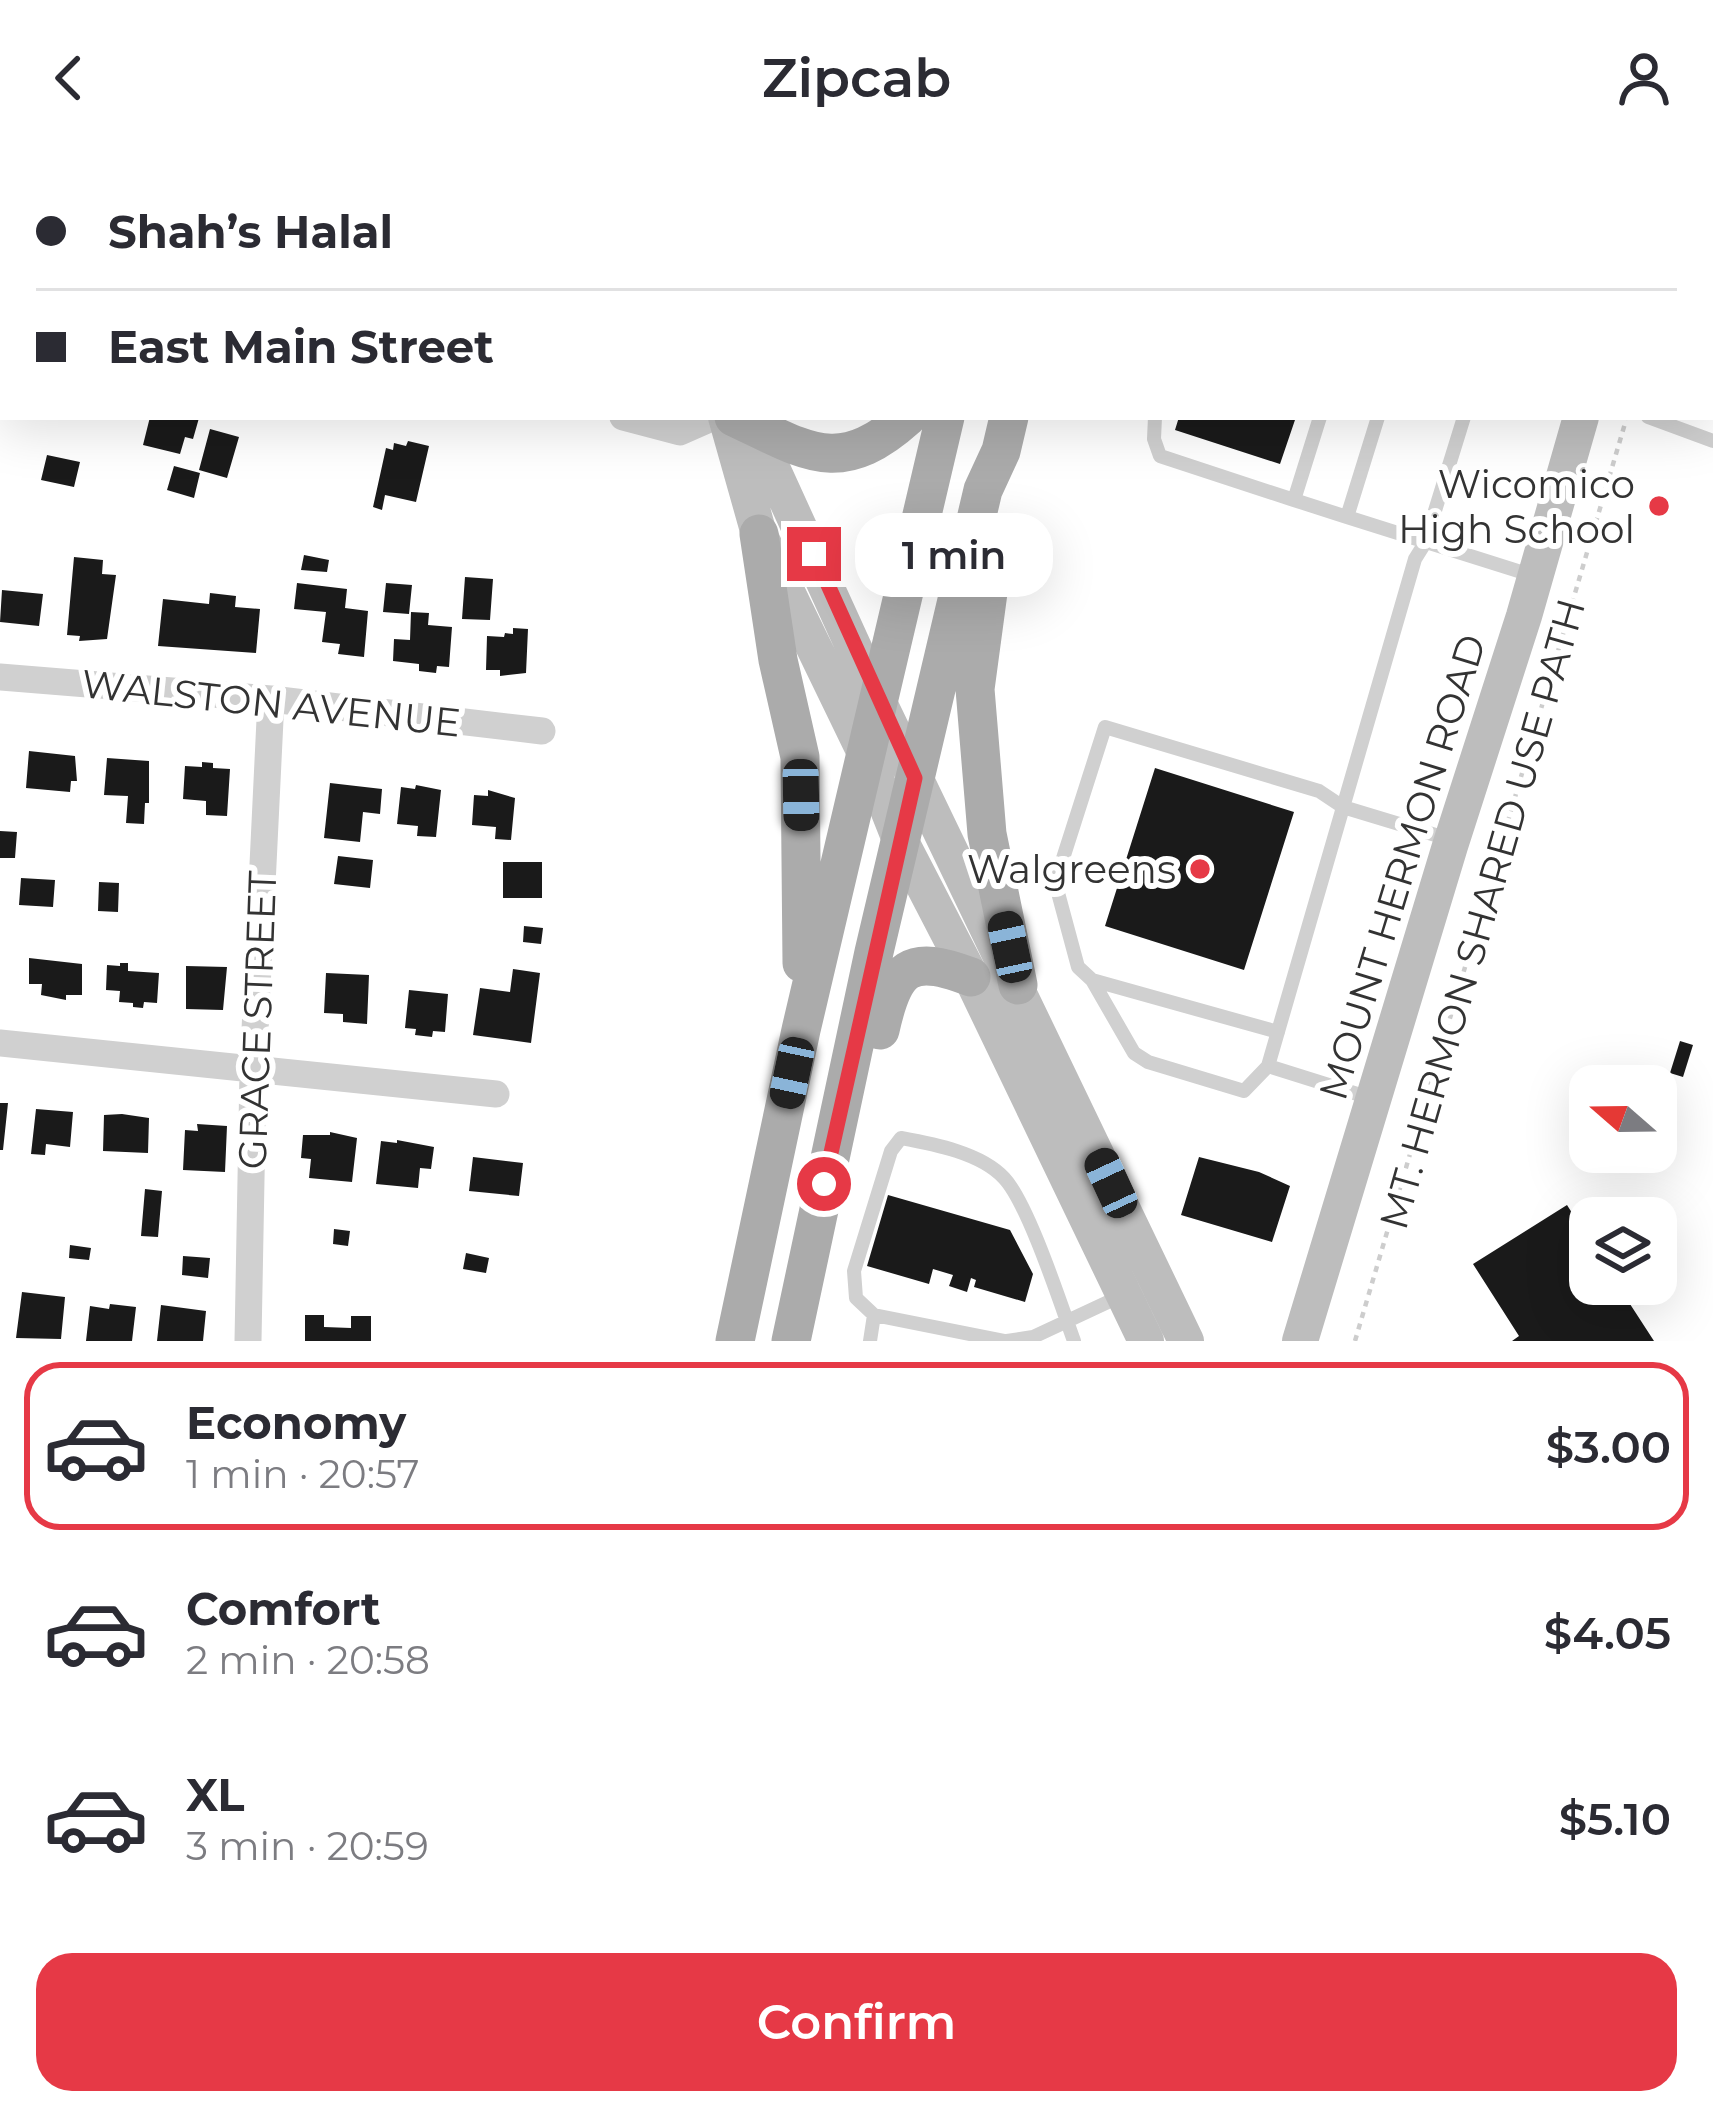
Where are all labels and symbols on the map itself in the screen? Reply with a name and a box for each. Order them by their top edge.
place label: Wicomico High School [1398,460,1635,553]
marker: Wicomico High School [1646,493,1672,519]
callout: 1 min [856,512,1054,596]
route end [787,527,841,581]
street label: MT. HERMON SHARED USE PATH [1369,593,1595,1235]
street label: MOUNT HERMON ROAD [1308,629,1496,1105]
street label: WALSTON AVENUE [79,659,463,747]
car [782,759,820,831]
place label: Walgreens [967,845,1176,893]
marker: Walgreens [1187,856,1213,882]
street label: GRACE STREET [228,869,286,1170]
car [985,908,1035,986]
car [767,1034,817,1112]
north arrow [1569,1065,1677,1173]
car [1079,1143,1143,1223]
route start [797,1157,851,1211]

